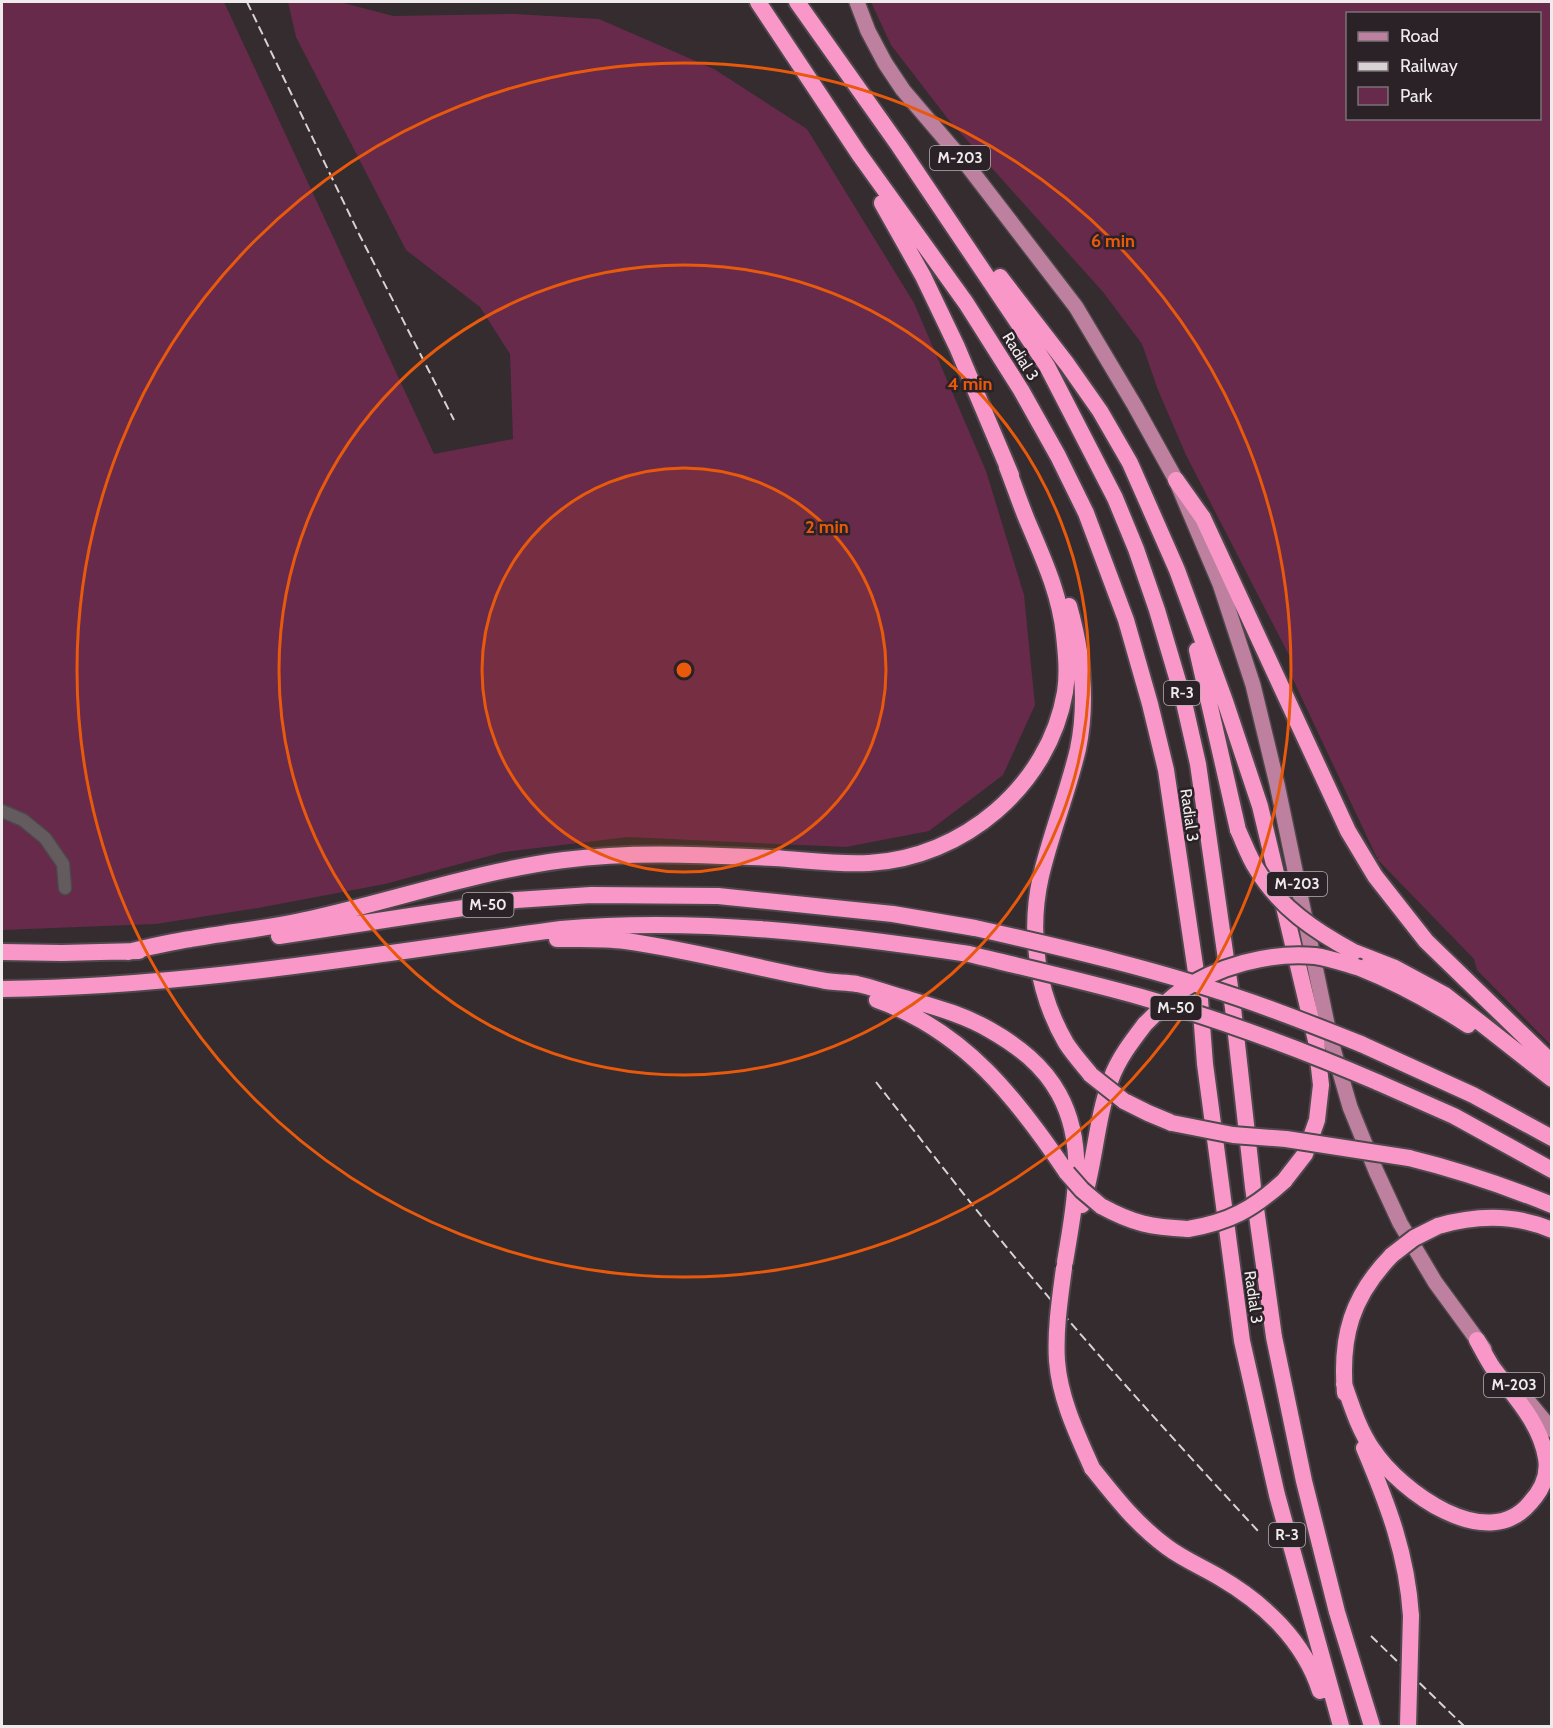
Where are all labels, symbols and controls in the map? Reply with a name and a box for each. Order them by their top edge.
legend [1346,12,1541,120]
text: Road [1400,25,1439,47]
text: Railway [1400,55,1458,77]
text: Park [1400,85,1433,107]
road number: M-203 [930,146,990,170]
text: 6 min [1091,230,1135,252]
street label: Radial 3 [998,329,1043,384]
text: 4 min [947,373,993,395]
text: 2 min [805,516,849,538]
centre of rings [674,660,694,680]
road number: R-3 [1164,681,1200,705]
street label: Radial 3 [1176,787,1203,843]
road number: M-203 [1267,872,1327,896]
road number: M-50 [462,893,514,917]
road number: M-50 [1150,996,1202,1020]
street label: Radial 3 [1240,1269,1267,1325]
road number: M-203 [1484,1373,1544,1397]
road number: R-3 [1269,1523,1305,1547]

